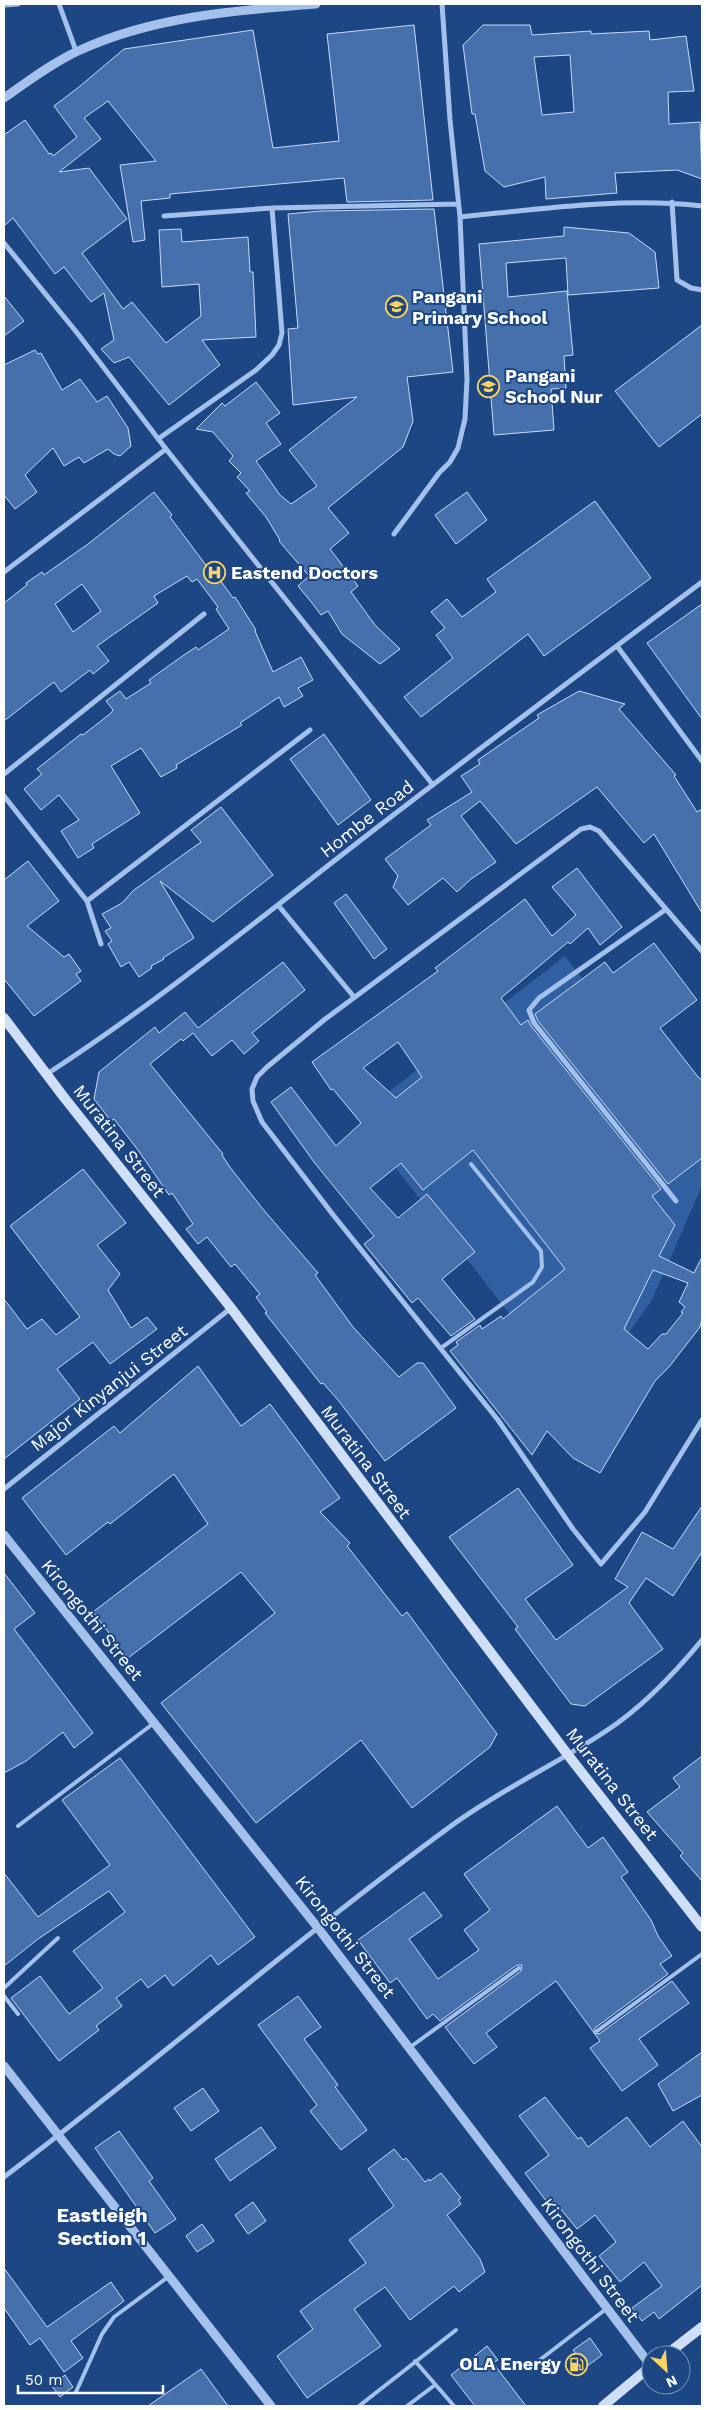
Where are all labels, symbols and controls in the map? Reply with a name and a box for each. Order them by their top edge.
place label: Pangani Primary School [412,286,548,328]
school or university icon: Pangani Primary School [384,295,408,319]
place label: Pangani School Nur [505,365,603,407]
school or university icon: Pangani School Nur [477,374,501,398]
hospital icon: Eastend Doctors [203,561,227,585]
place label: Eastend Doctors [231,562,378,583]
street label: Hombe Road [316,776,418,862]
street label: Muratina Street [69,1080,170,1201]
street label: Major Kinyanjui Street [26,1320,192,1455]
street label: Muratina Street [317,1401,416,1523]
street label: Kirongothi Street [37,1555,148,1685]
street label: Muratina Street [562,1723,663,1844]
street label: Kirongothi Street [291,1871,400,2002]
street label: Kirongothi Street [537,2194,644,2326]
district label: Eastleigh Section 1 [56,2203,148,2250]
north arrow [641,2345,691,2395]
fuel station icon: OLA Energy [565,2352,589,2376]
place label: OLA Energy [459,2353,562,2374]
scale bar [18,2362,162,2394]
text: 50 m [25,2371,62,2389]
text: N [664,2372,680,2391]

